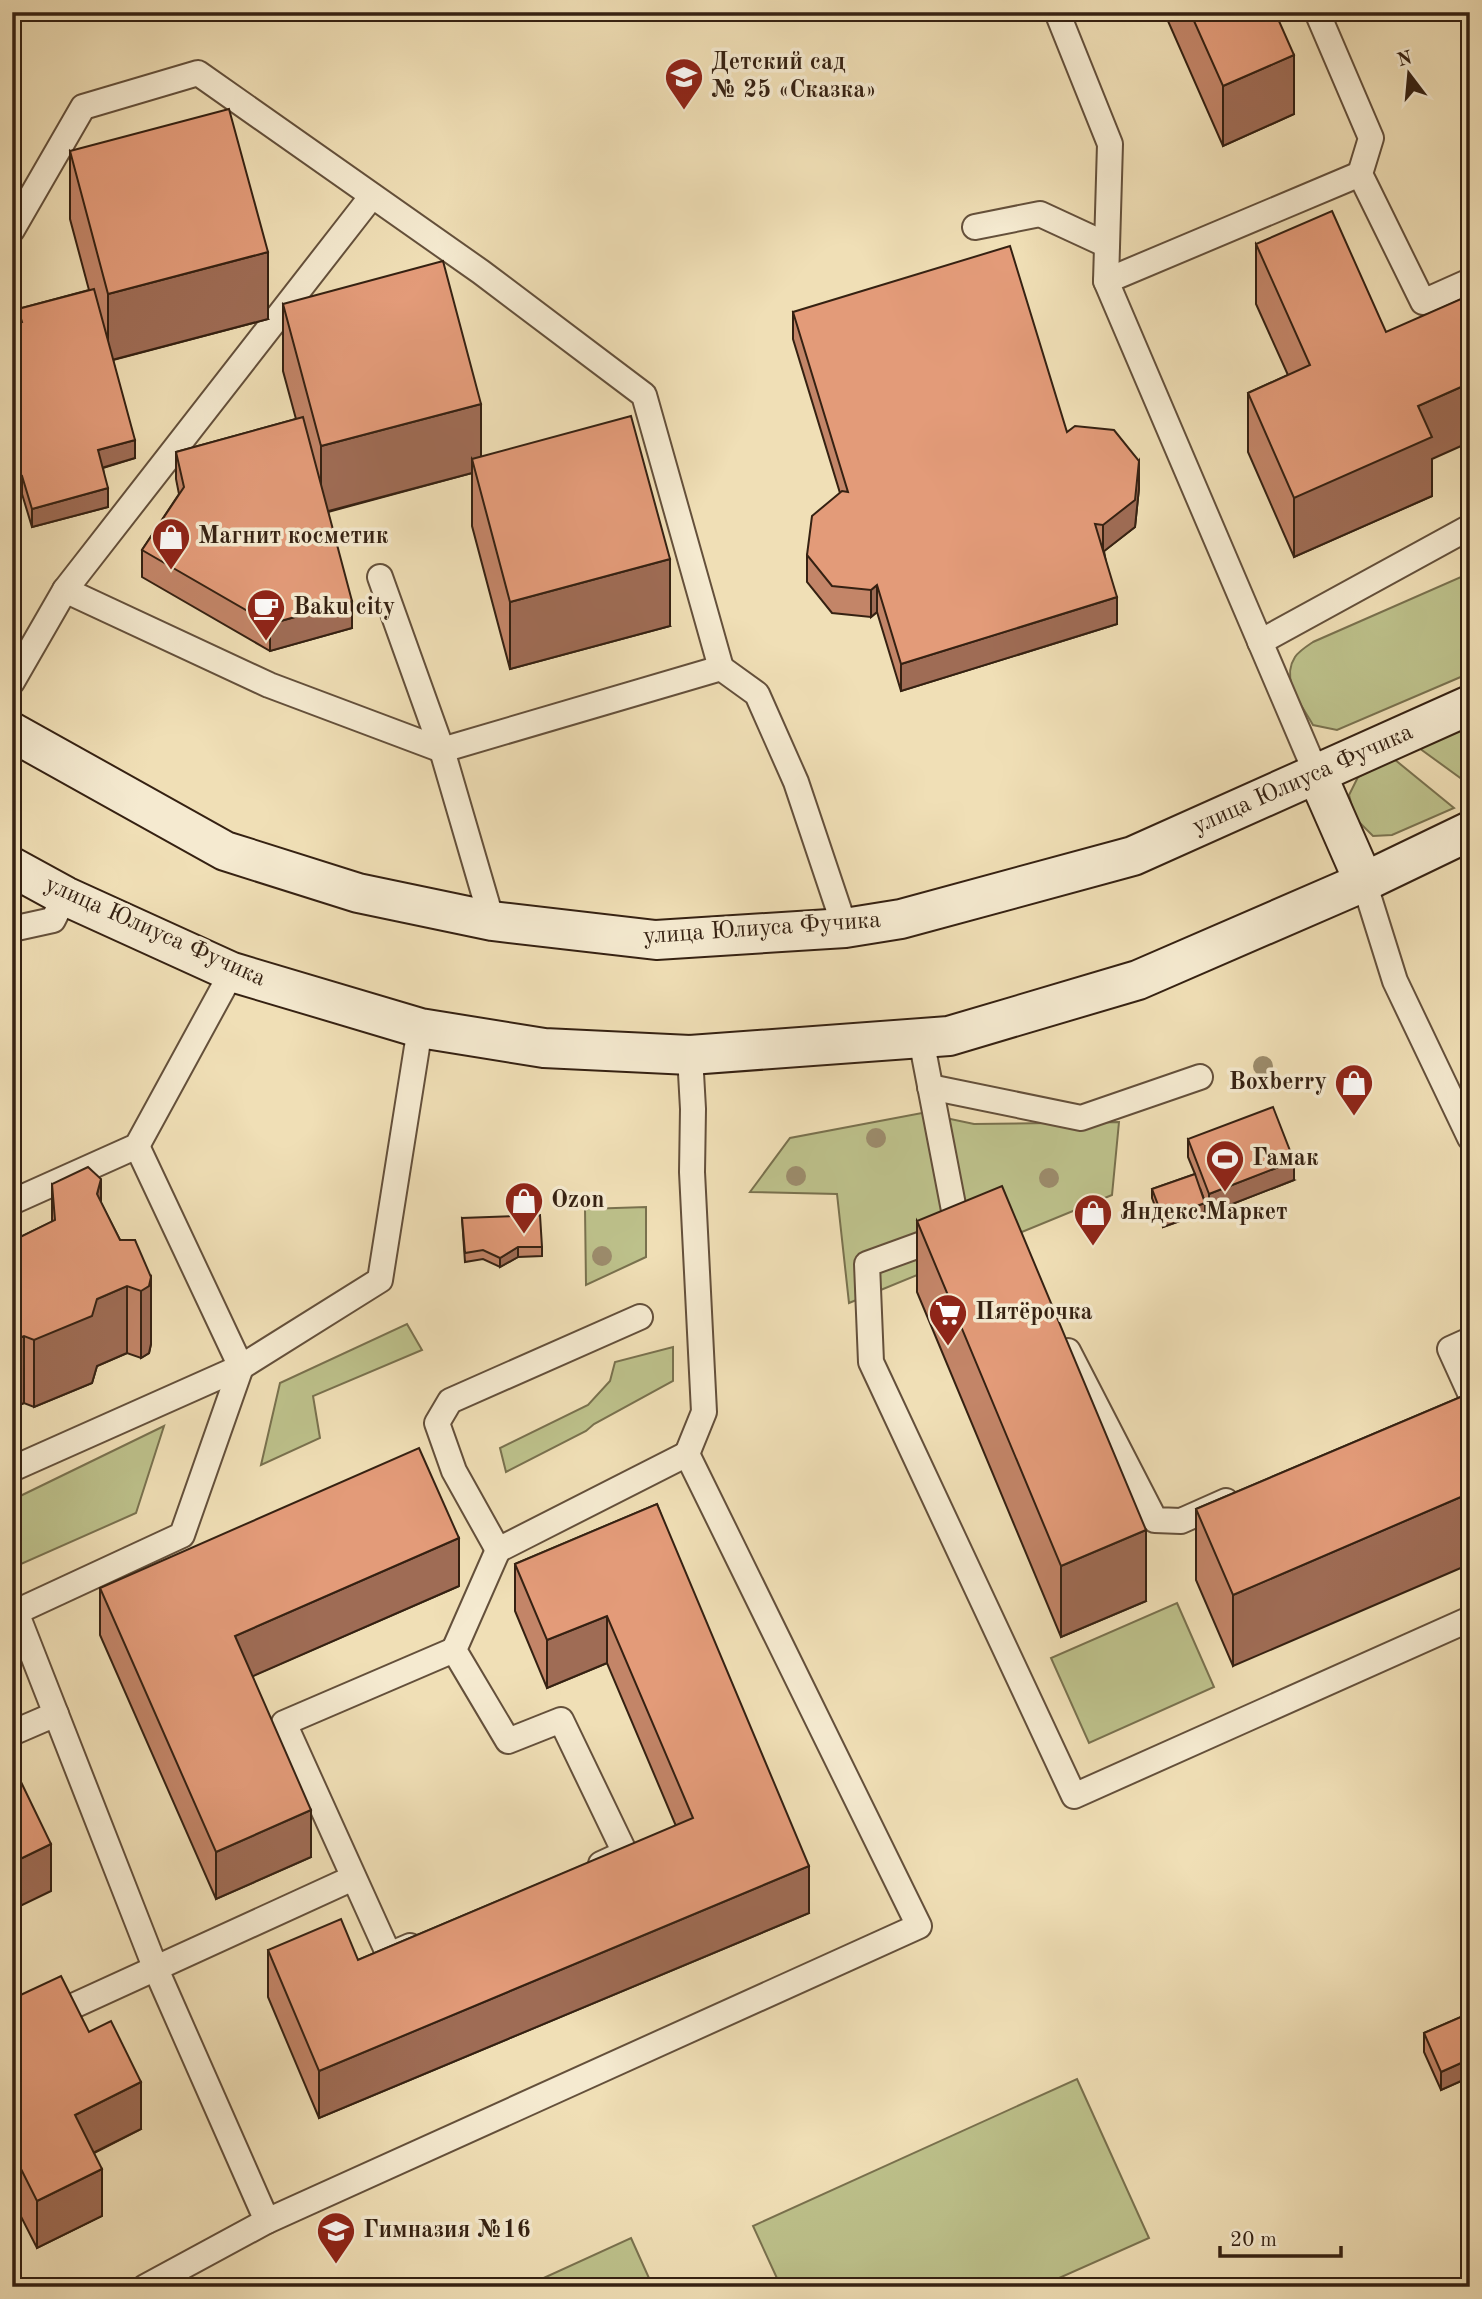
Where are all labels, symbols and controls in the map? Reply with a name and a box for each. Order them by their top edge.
north arrow [1374,38,1444,108]
text: N [1395,49,1415,71]
place label: Детский сад № 25 «Сказка» [711,51,877,103]
school or university icon: Детский сад № 25 «Сказка» [663,56,705,111]
shop icon: Магнит косметик [150,516,192,571]
place label: Магнит косметик [198,525,389,549]
cafe icon: Baku city [245,587,287,642]
place label: Baku city [293,596,395,620]
street label: улица Юлиуса Фучика [1189,720,1417,839]
street label: улица Юлиуса Фучика [41,873,269,992]
street label: улица Юлиуса Фучика [642,909,882,949]
shop icon: Boxberry [1333,1062,1375,1117]
place label: Boxberry [1229,1071,1327,1095]
sports icon: Гамак [1204,1138,1246,1193]
place label: Гамак [1252,1147,1319,1171]
shop icon: Ozon [503,1180,545,1235]
place label: Ozon [551,1189,605,1213]
shop icon: Яндекс.Маркет [1072,1192,1114,1247]
place label: Яндекс.Маркет [1120,1201,1288,1225]
supermarket icon: Пятёрочка [927,1292,969,1347]
place label: Пятёрочка [975,1301,1093,1325]
school or university icon: Гимназия №16 [315,2210,357,2265]
scale bar [1220,2215,1340,2259]
place label: Гимназия №16 [363,2219,531,2243]
text: 20 m [1230,2230,1277,2251]

